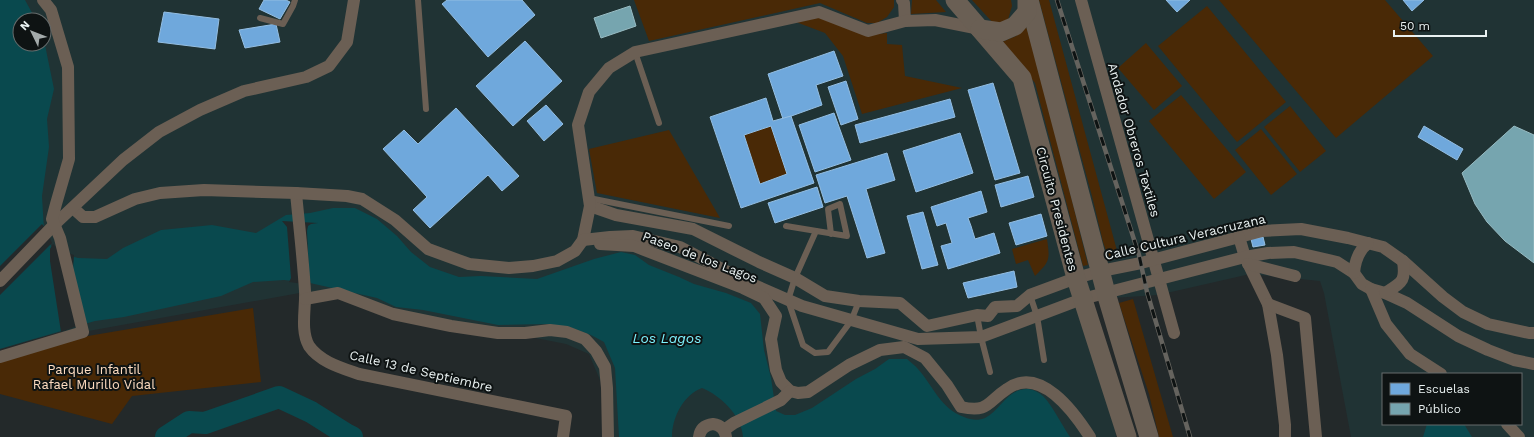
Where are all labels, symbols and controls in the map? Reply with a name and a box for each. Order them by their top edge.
north arrow [12,12,52,52]
scale bar [1394,12,1486,38]
text: N [18,18,33,33]
text: 50 m [1400,19,1430,33]
street label: Andador Obreros Textiles [1105,61,1163,219]
street label: Circuito Presidentes [1033,145,1081,273]
street label: Calle Cultura Veracruzana [1103,211,1267,263]
street label: Paseo de los Lagos [640,228,760,286]
water label: Los Lagos [633,330,701,346]
street label: Calle 13 de Septiembre [348,347,494,395]
park label: Parque Infantil Rafael Murillo Vidal [33,362,155,392]
legend [1382,373,1522,425]
text: Escuelas [1418,382,1470,396]
text: Público [1418,402,1461,416]

